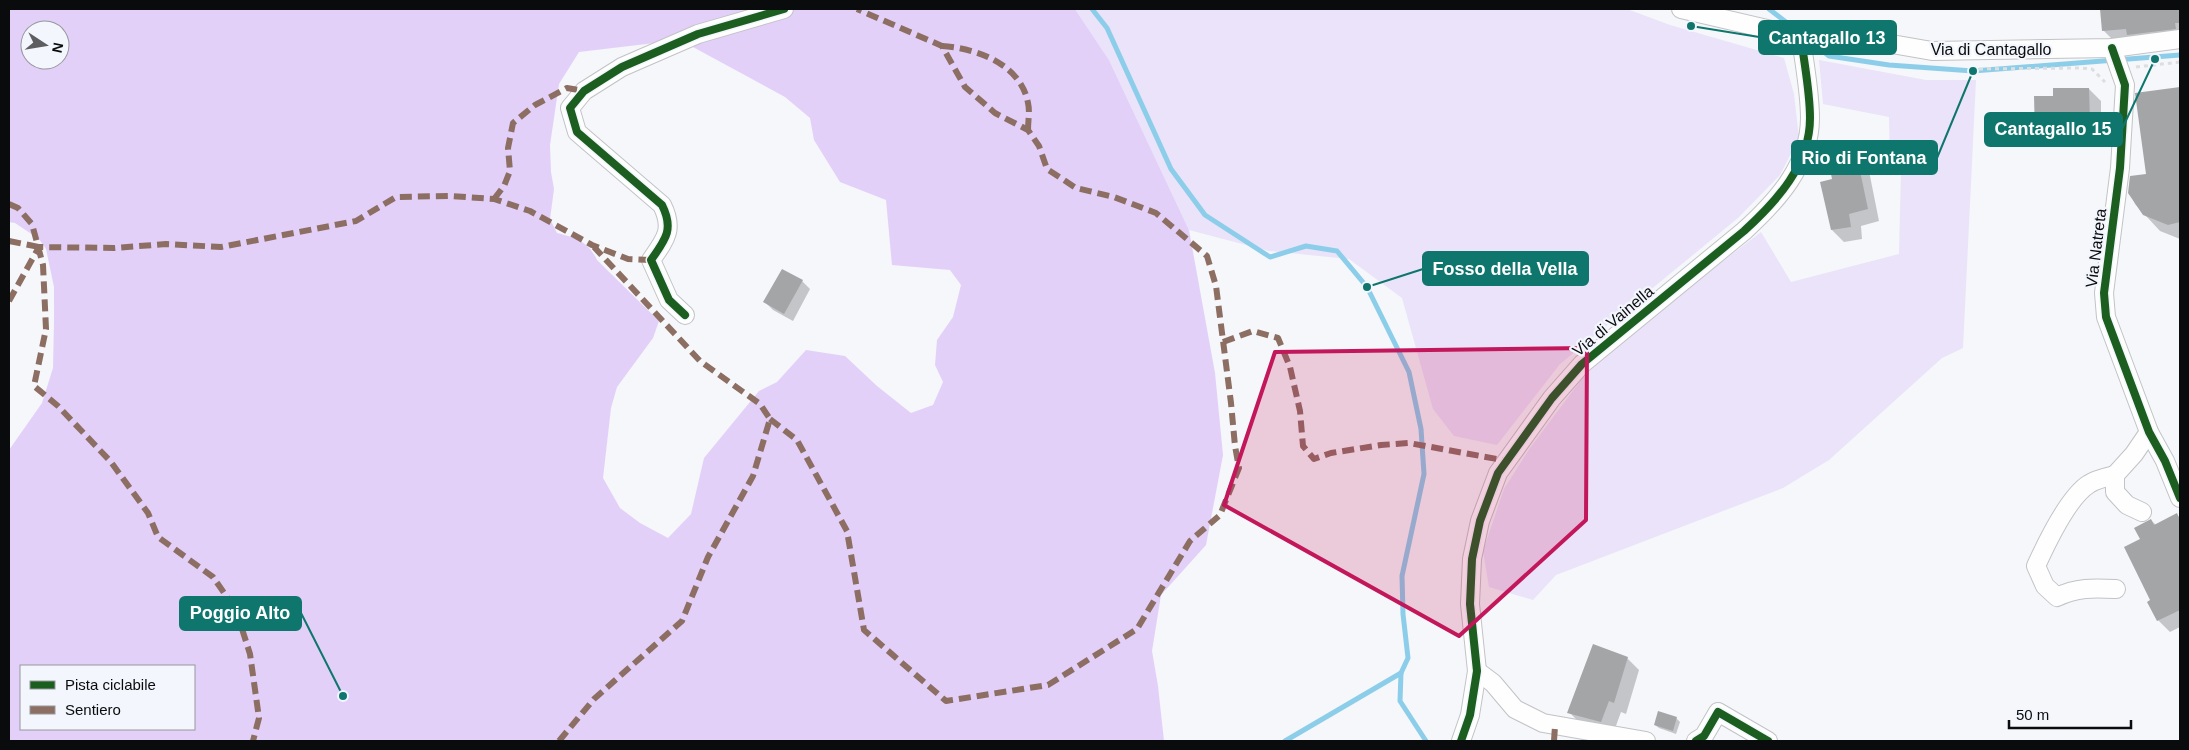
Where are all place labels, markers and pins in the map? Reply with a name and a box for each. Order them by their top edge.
callout: Cantagallo 13 [1759,21,1896,54]
callout: Cantagallo 15 [1985,113,2122,146]
callout: Rio di Fontana [1792,141,1937,174]
callout: Fosso della Vella [1423,252,1588,285]
callout: Poggio Alto [180,597,301,630]

